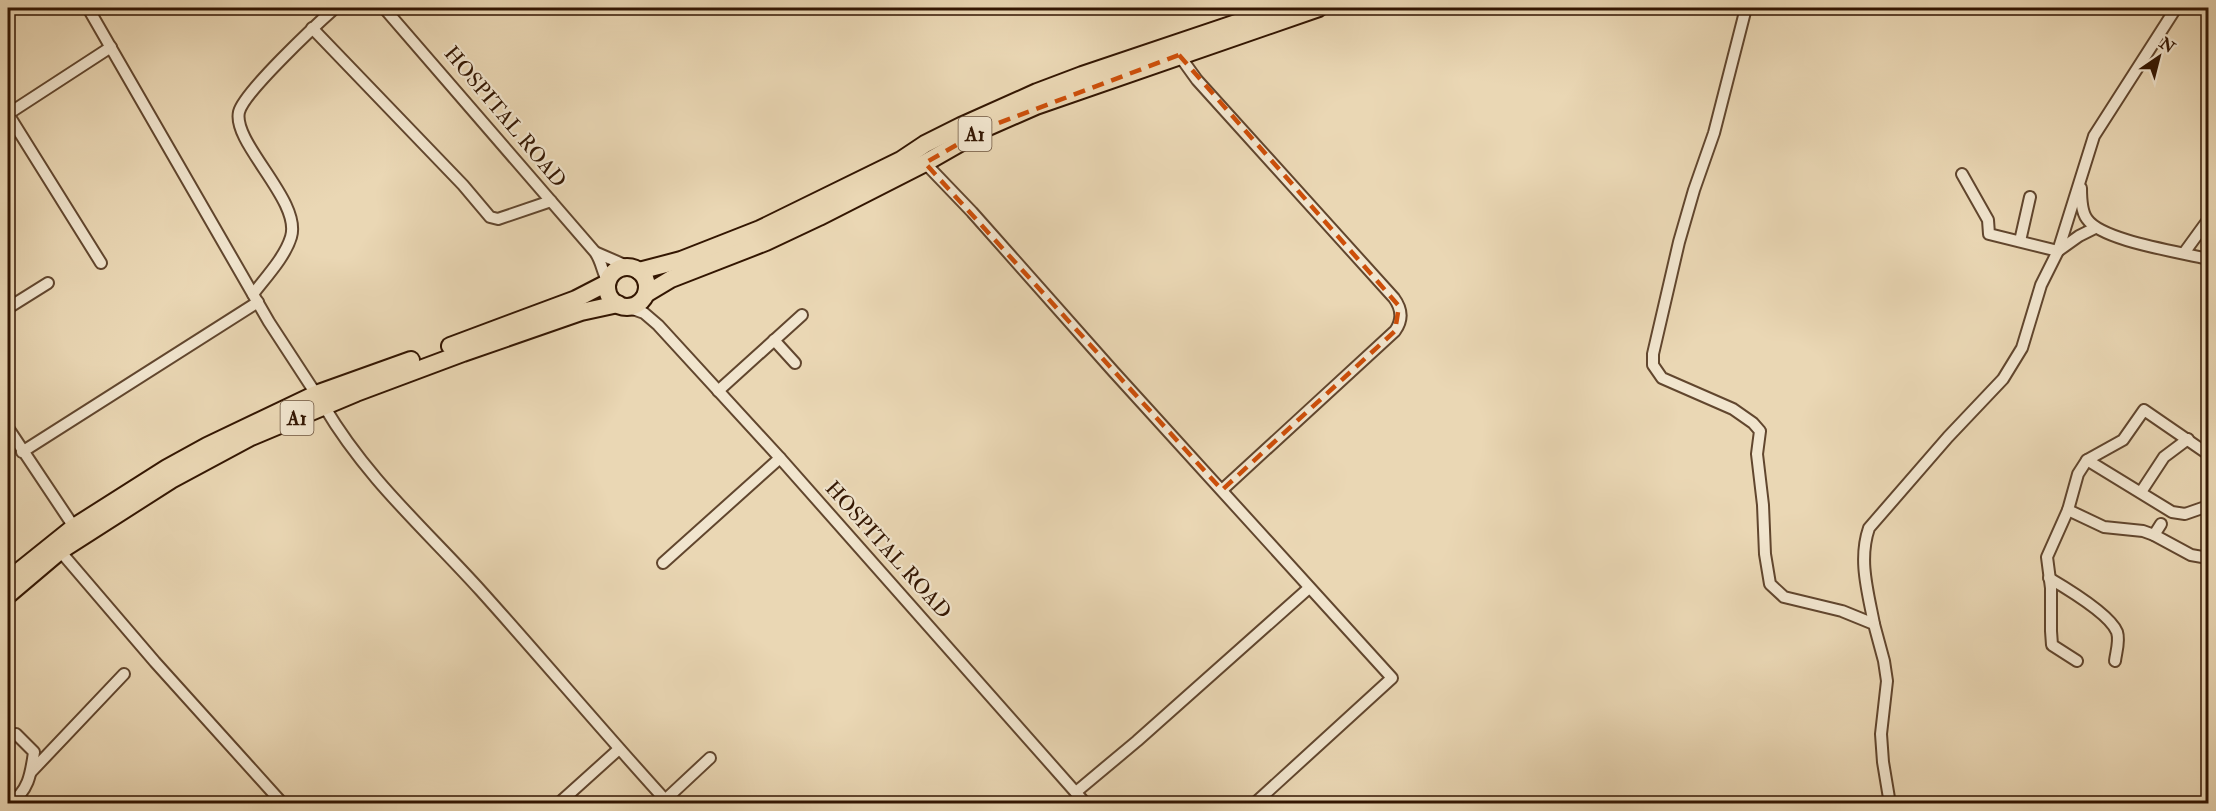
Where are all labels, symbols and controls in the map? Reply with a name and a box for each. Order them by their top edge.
north arrow [2129,27,2189,87]
text: N [2155,33,2179,58]
street label: HOSPITAL ROAD [438,41,572,193]
road number: A1 [958,117,992,151]
road number: A1 [280,401,314,435]
street label: HOSPITAL ROAD [819,475,957,625]

